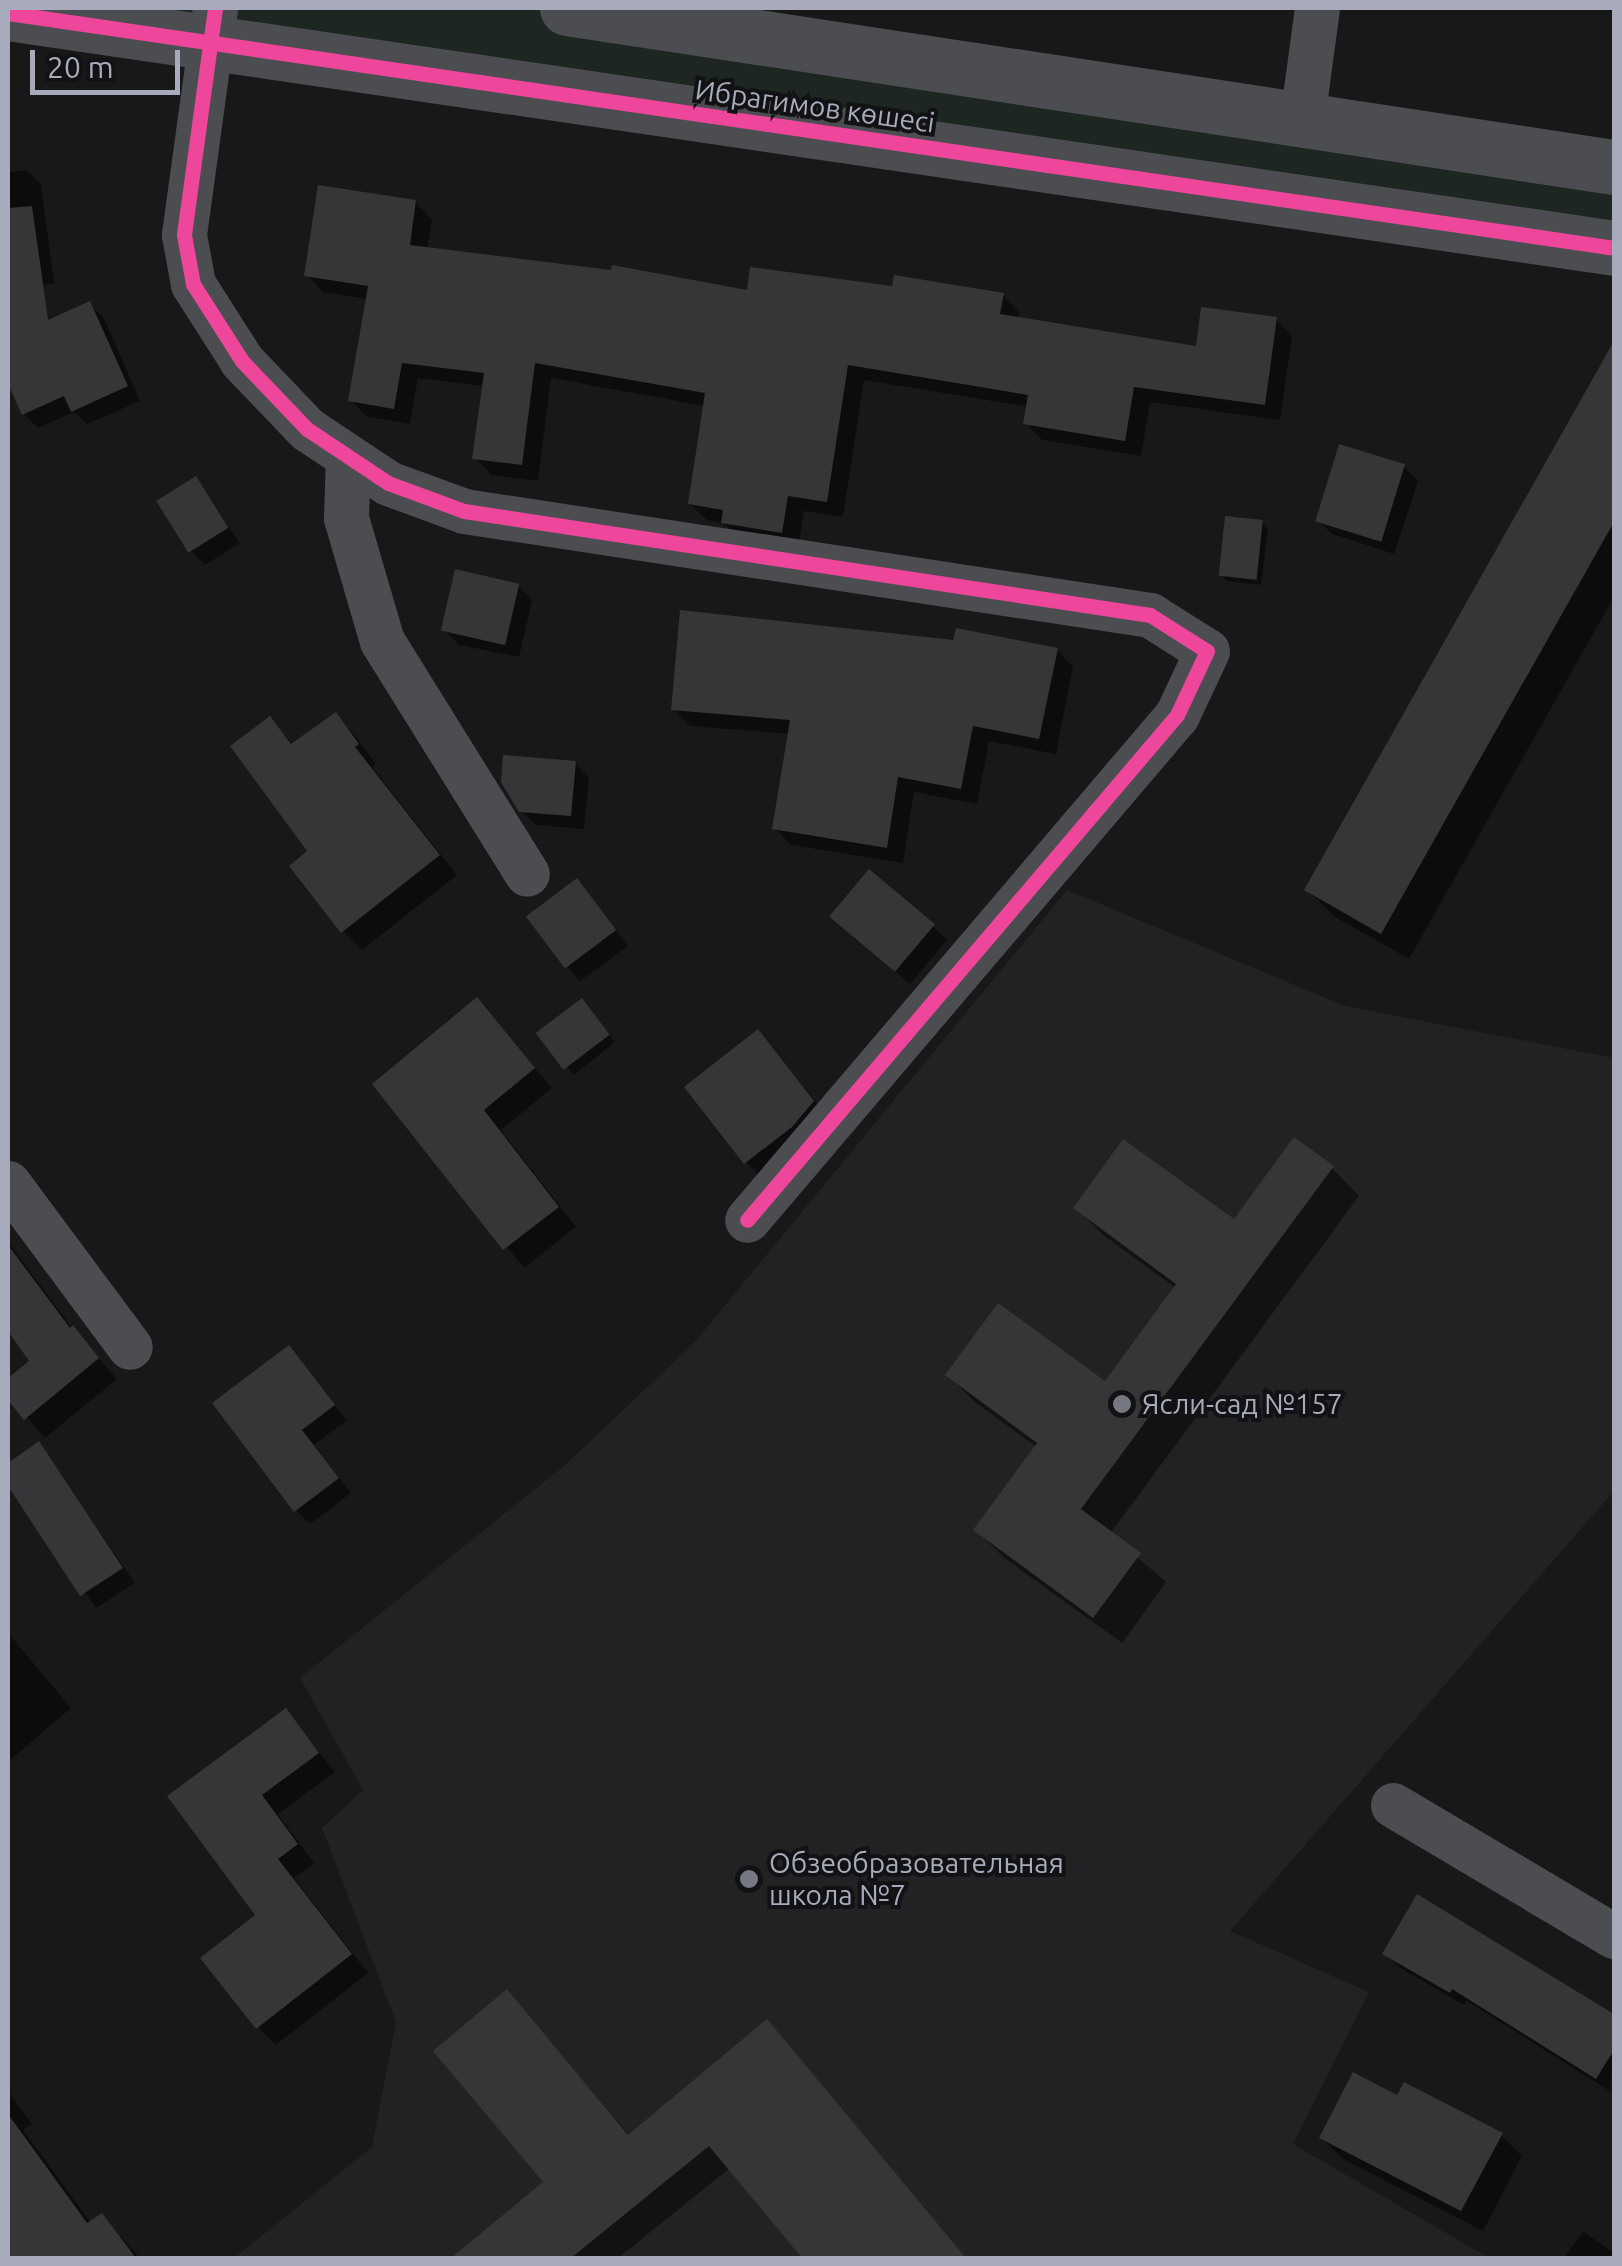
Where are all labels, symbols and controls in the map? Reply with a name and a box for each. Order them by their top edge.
scale bar [35,30,185,92]
text: 20 m [47,50,114,84]
street label: Ибрагимов көшесі [693,73,937,139]
place label: Ясли-сад №157 [1142,1387,1342,1421]
marker: Ясли-сад №157 [1111,1393,1133,1415]
place label: Обзеобразовательная школа №7 [769,1846,1064,1912]
marker: Обзеобразовательная школа №7 [738,1868,760,1890]

